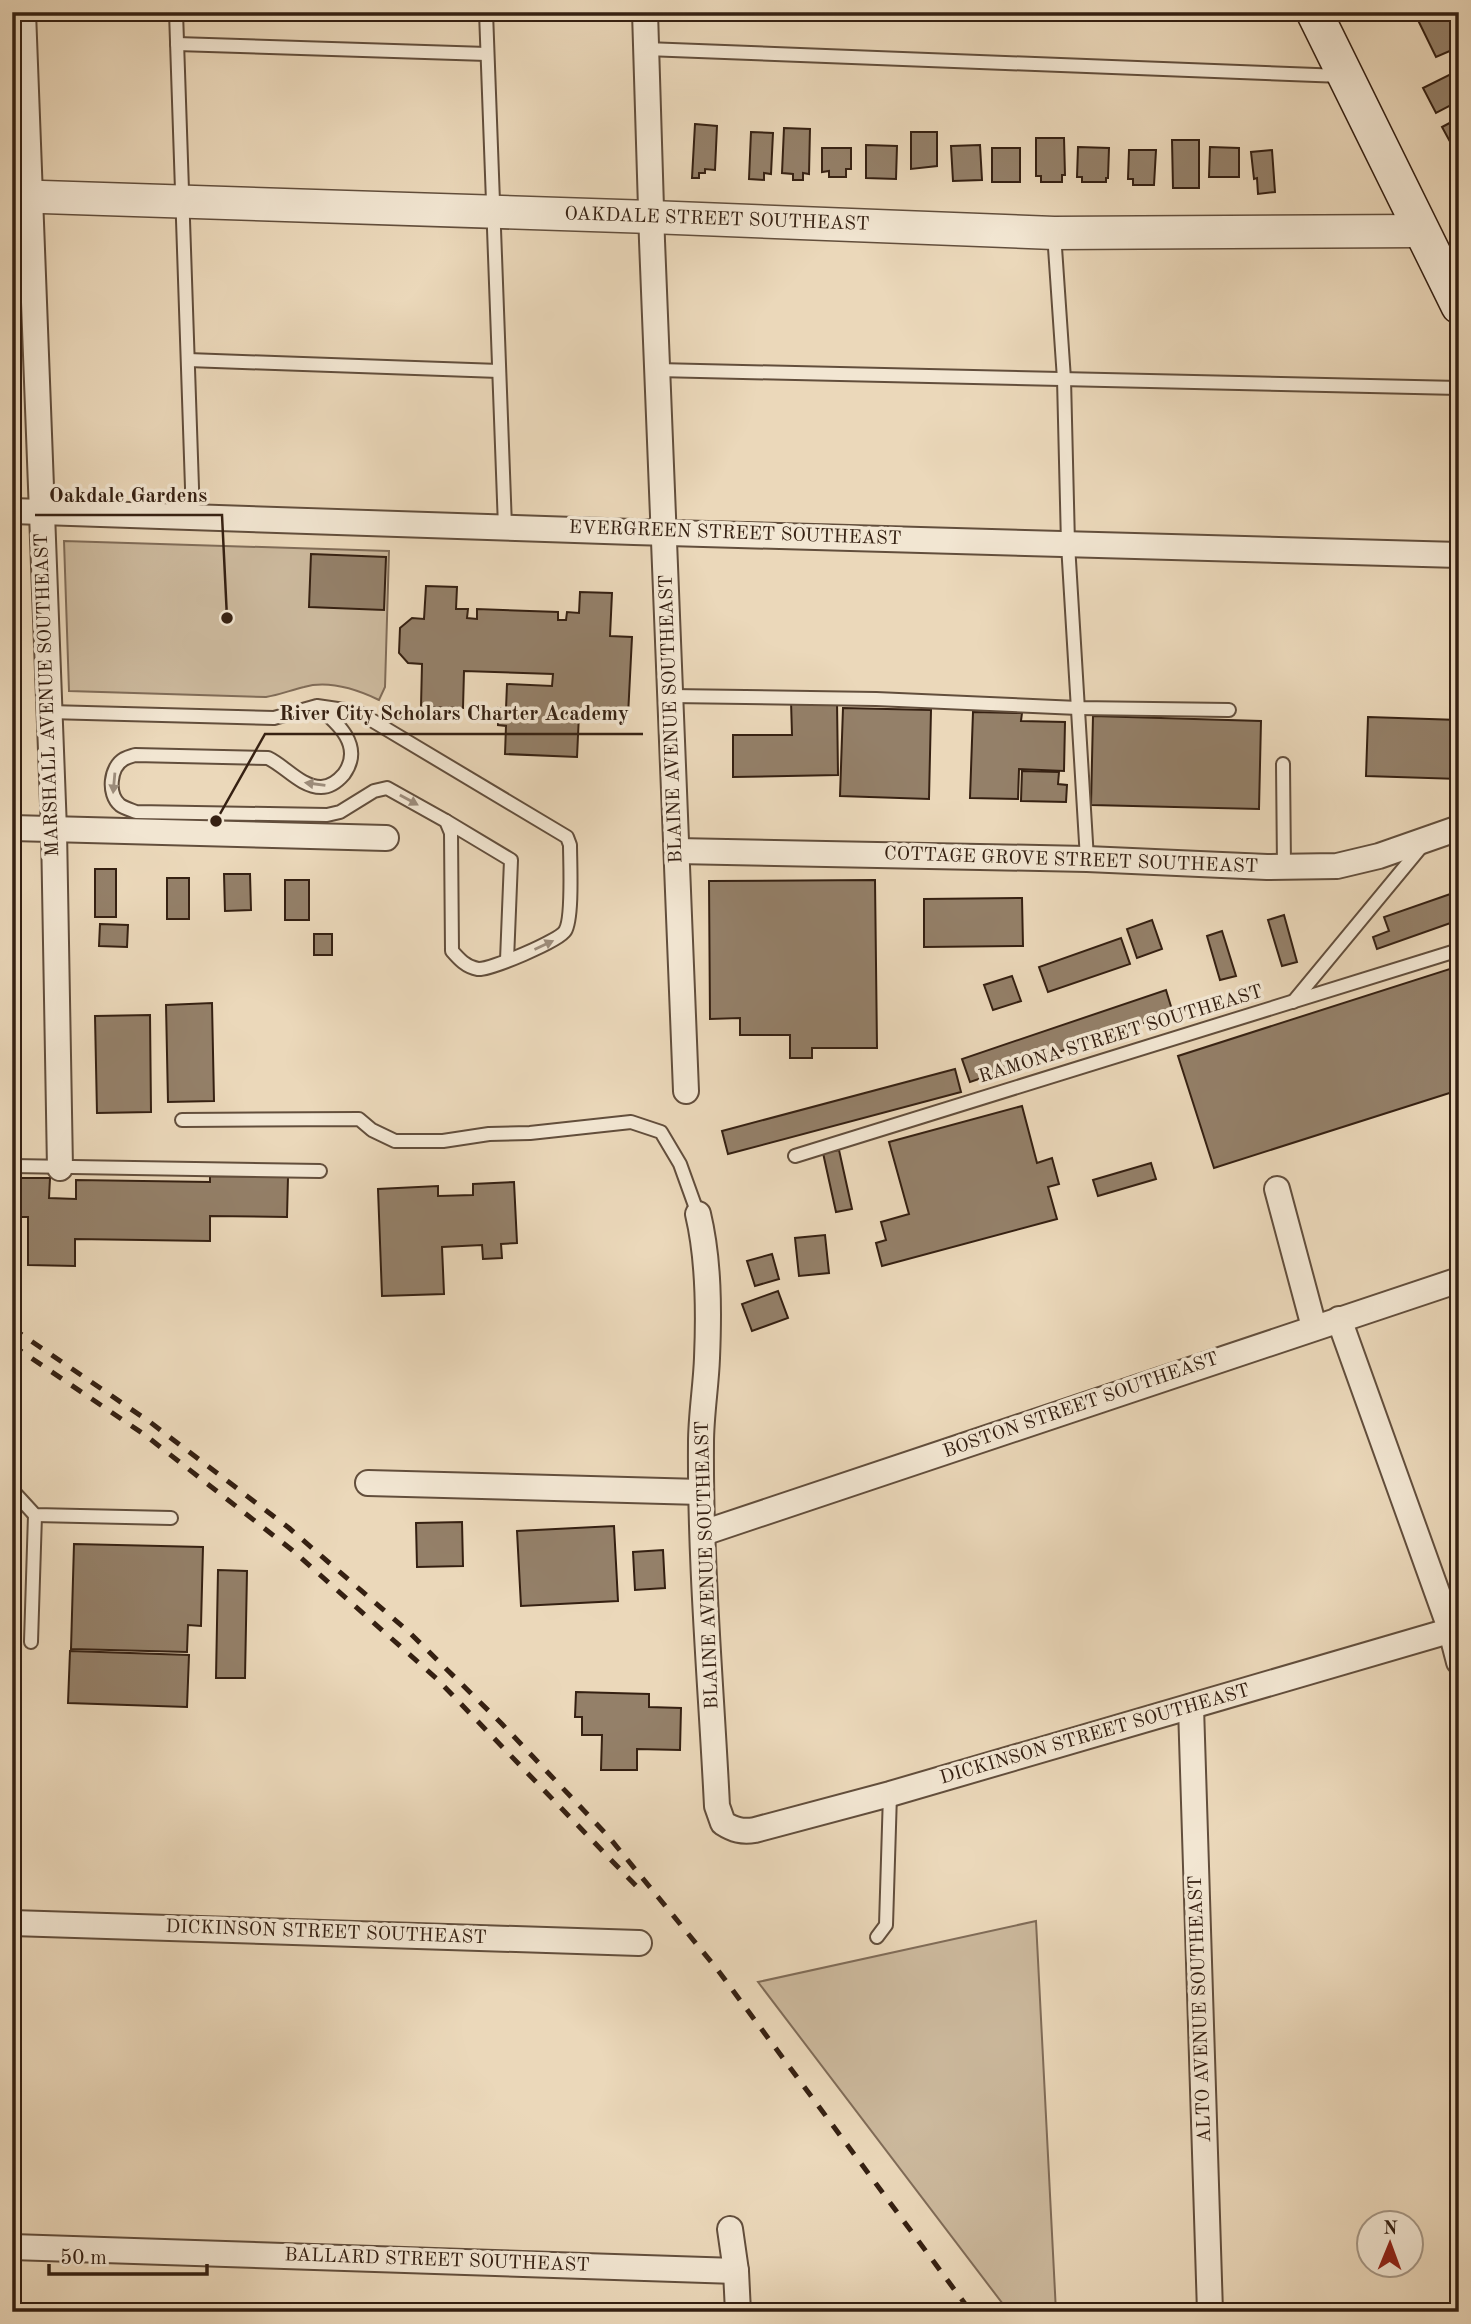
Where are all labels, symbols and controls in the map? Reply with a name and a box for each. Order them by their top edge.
street label: OAKDALE STREET SOUTHEAST [564,205,870,235]
callout: Oakdale Gardens [35,473,222,515]
text: Oakdale Gardens [49,486,207,507]
street label: EVERGREEN STREET SOUTHEAST [568,519,902,549]
street label: MARSHALL AVENUE SOUTHEAST [33,533,63,857]
street label: BLAINE AVENUE SOUTHEAST [657,574,687,864]
callout: River City Scholars Charter Academy [265,692,643,734]
text: River City Scholars Charter Academy [279,704,629,725]
one-way arrow [108,772,119,794]
one-way arrow [304,778,326,789]
one-way arrow [400,794,420,806]
street label: COTTAGE GROVE STREET SOUTHEAST [884,845,1258,877]
one-way arrow [534,939,554,951]
street label: RAMONA STREET SOUTHEAST [977,983,1265,1087]
street label: BOSTON STREET SOUTHEAST [941,1350,1221,1462]
street label: BLAINE AVENUE SOUTHEAST [693,1420,723,1710]
street label: DICKINSON STREET SOUTHEAST [938,1682,1252,1788]
street label: ALTO AVENUE SOUTHEAST [1187,1875,1215,2143]
street label: DICKINSON STREET SOUTHEAST [165,1918,487,1948]
north arrow [1356,2208,1426,2278]
text: N [1383,2220,1398,2239]
scale bar [49,2233,206,2277]
street label: BALLARD STREET SOUTHEAST [284,2246,590,2276]
text: 50 m [60,2248,107,2269]

